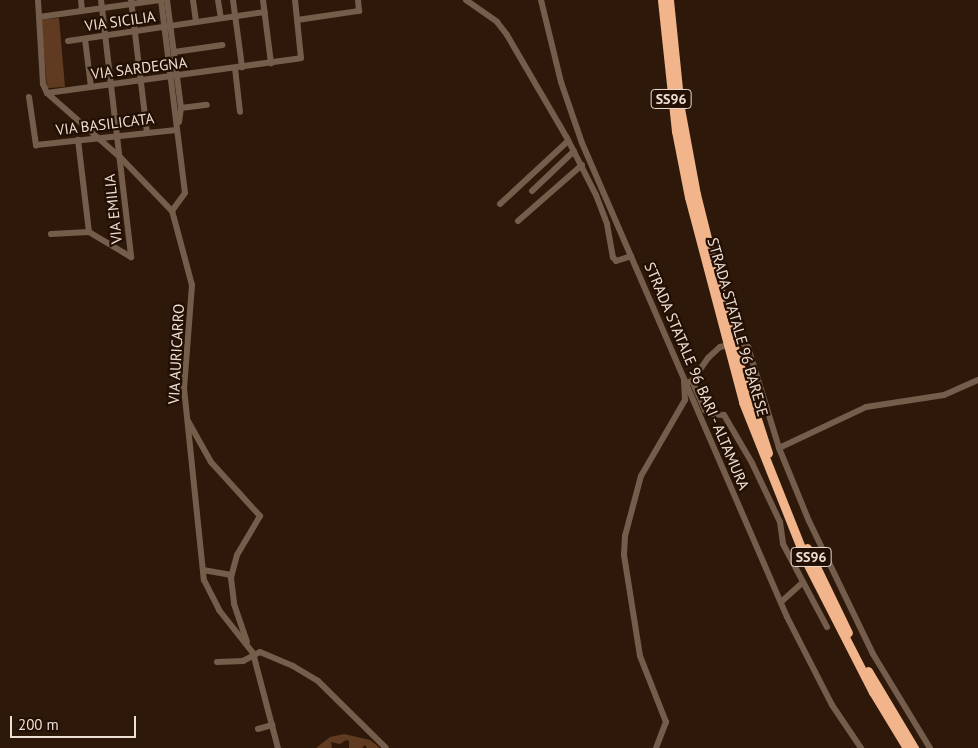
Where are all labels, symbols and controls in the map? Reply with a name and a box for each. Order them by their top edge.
street label: VIA SICILIA [83,7,157,35]
street label: VIA SARDEGNA [90,53,188,83]
road number: SS96 [650,88,692,110]
street label: VIA BASILICATA [54,109,156,139]
street label: VIA EMILIA [100,173,126,245]
street label: STRADA STATALE 96 BARESE [704,235,772,419]
street label: STRADA STATALE 96 BARI - ALTAMURA [640,258,754,494]
street label: VIA AURICARRO [164,303,188,405]
road number: SS96 [790,546,832,568]
scale bar [12,706,139,738]
text: 200 m [18,715,59,734]

